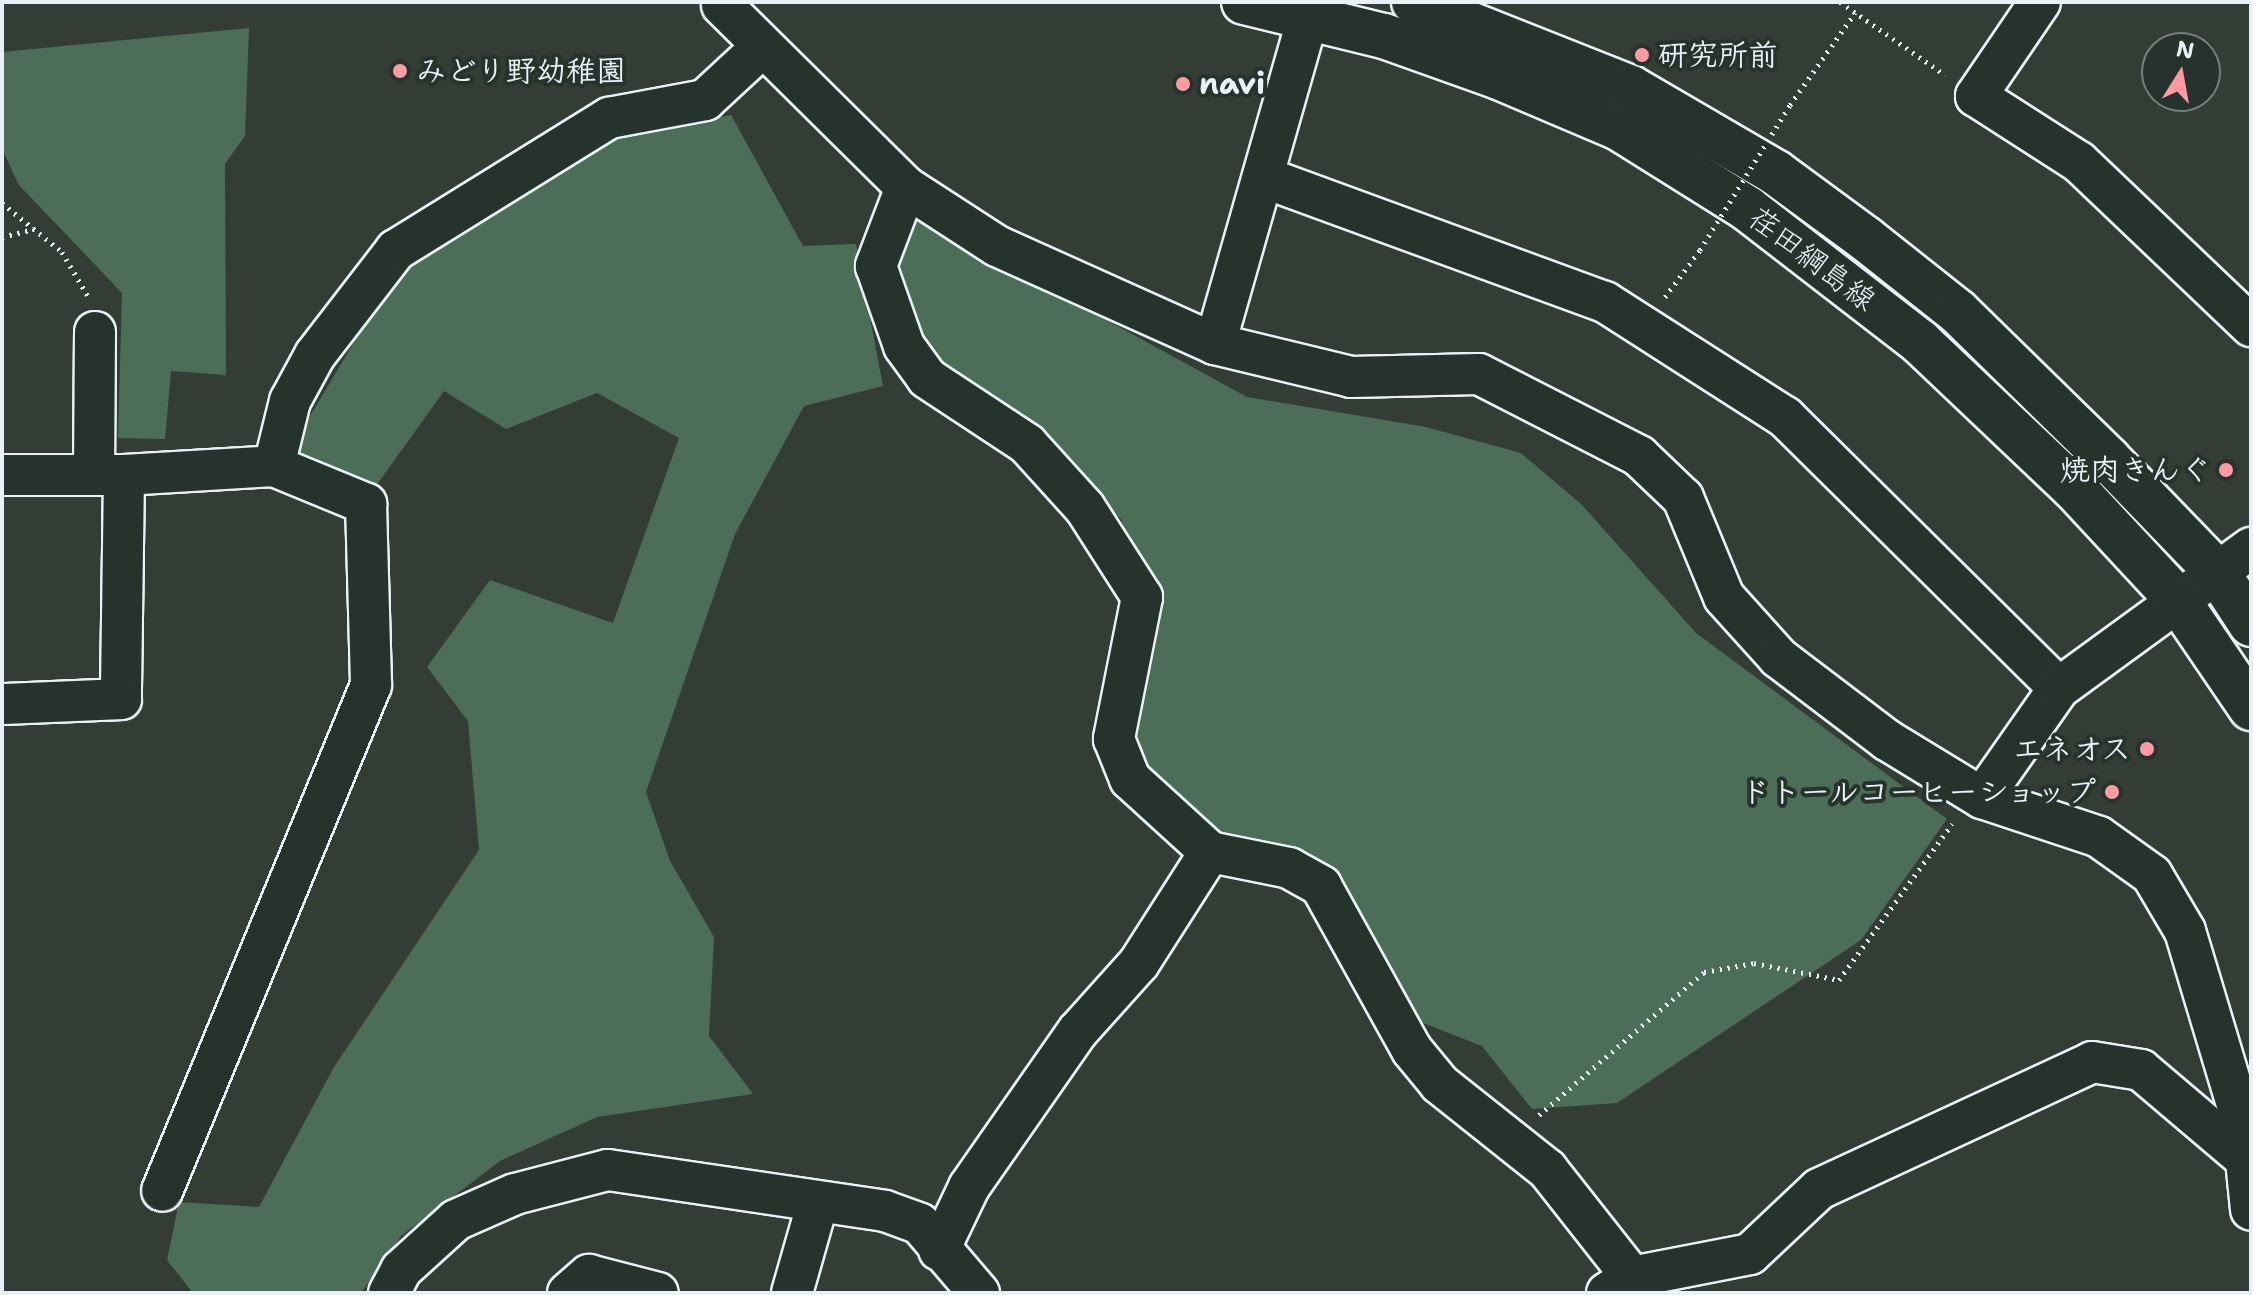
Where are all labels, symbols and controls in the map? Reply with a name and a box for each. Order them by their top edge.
north arrow [2141,32,2221,112]
text: N [2174,34,2197,66]
place label: 研究所前 [1658,37,1778,73]
marker: 研究所前 [1633,46,1651,64]
place label: みどり野幼稚園 [416,53,626,89]
marker: みどり野幼稚園 [391,62,409,80]
place label: navi [1199,66,1265,102]
marker: navi [1174,75,1192,93]
street label: 荏田綱島線 [1741,199,1883,319]
place label: 焼肉きんぐ [2060,452,2210,488]
marker: 焼肉きんぐ [2217,461,2235,479]
place label: エネオス [2011,731,2131,767]
marker: エネオス [2138,740,2156,758]
place label: ドトールコーヒーショップ [1737,774,2096,810]
marker: ドトールコーヒーショップ [2103,783,2121,801]

